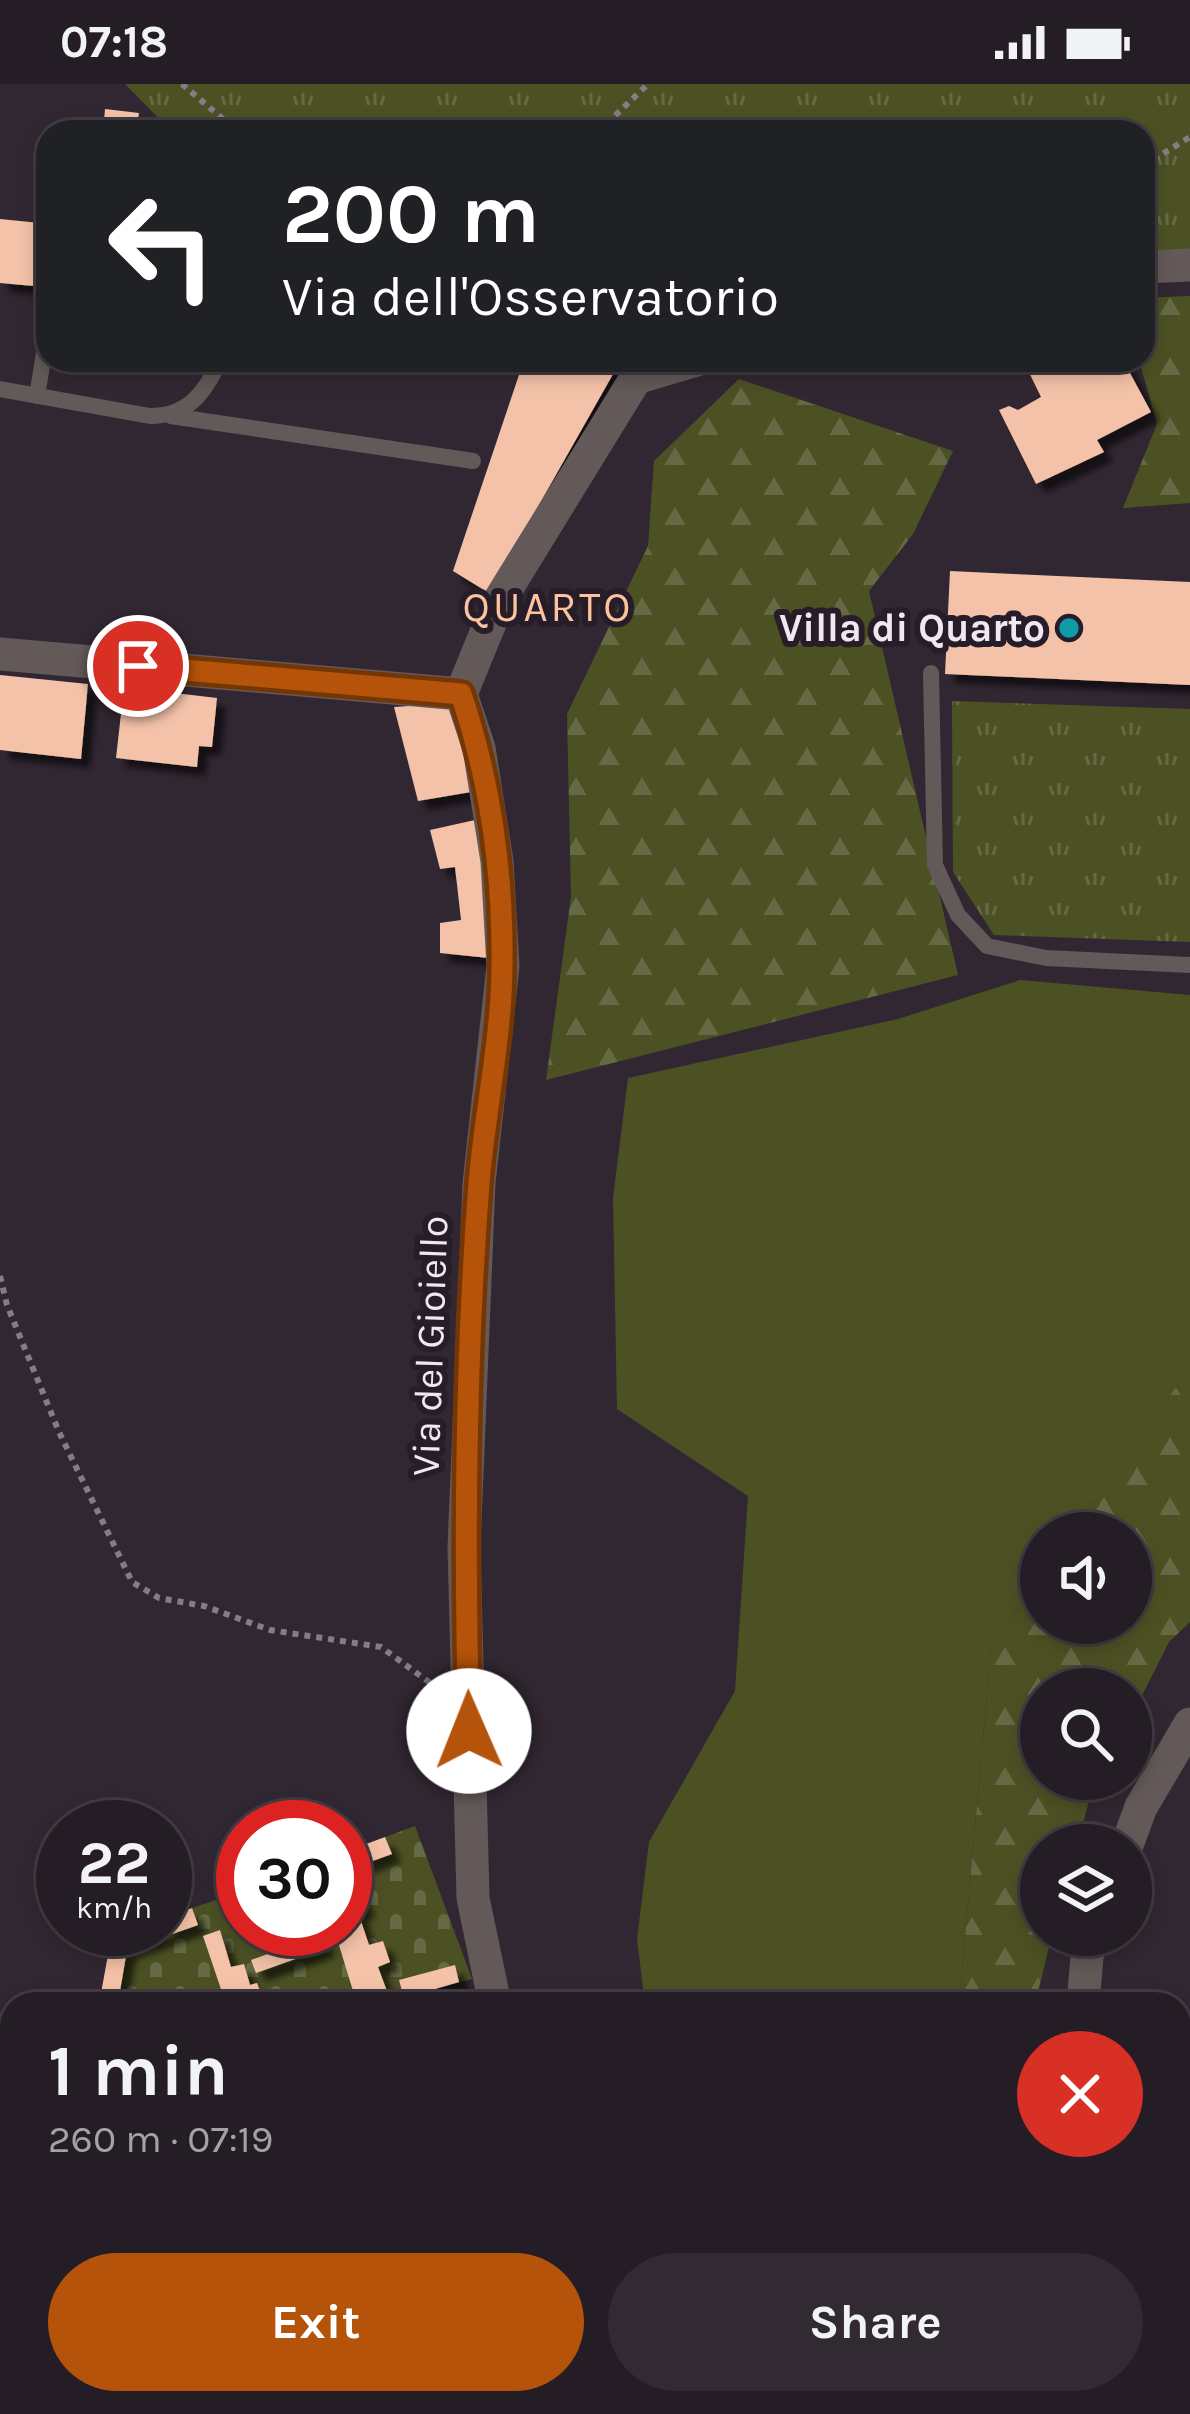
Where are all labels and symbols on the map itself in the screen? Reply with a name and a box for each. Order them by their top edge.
district label: QUARTO [463,582,633,632]
place label: Villa di Quarto [779,605,1045,651]
pin [87,615,189,717]
marker: Villa di Quarto [1056,615,1082,641]
street label: Via del Gioiello [402,1215,458,1477]
position arrow [406,1668,532,1794]
speed limit sign: 30 [216,1800,372,1956]

